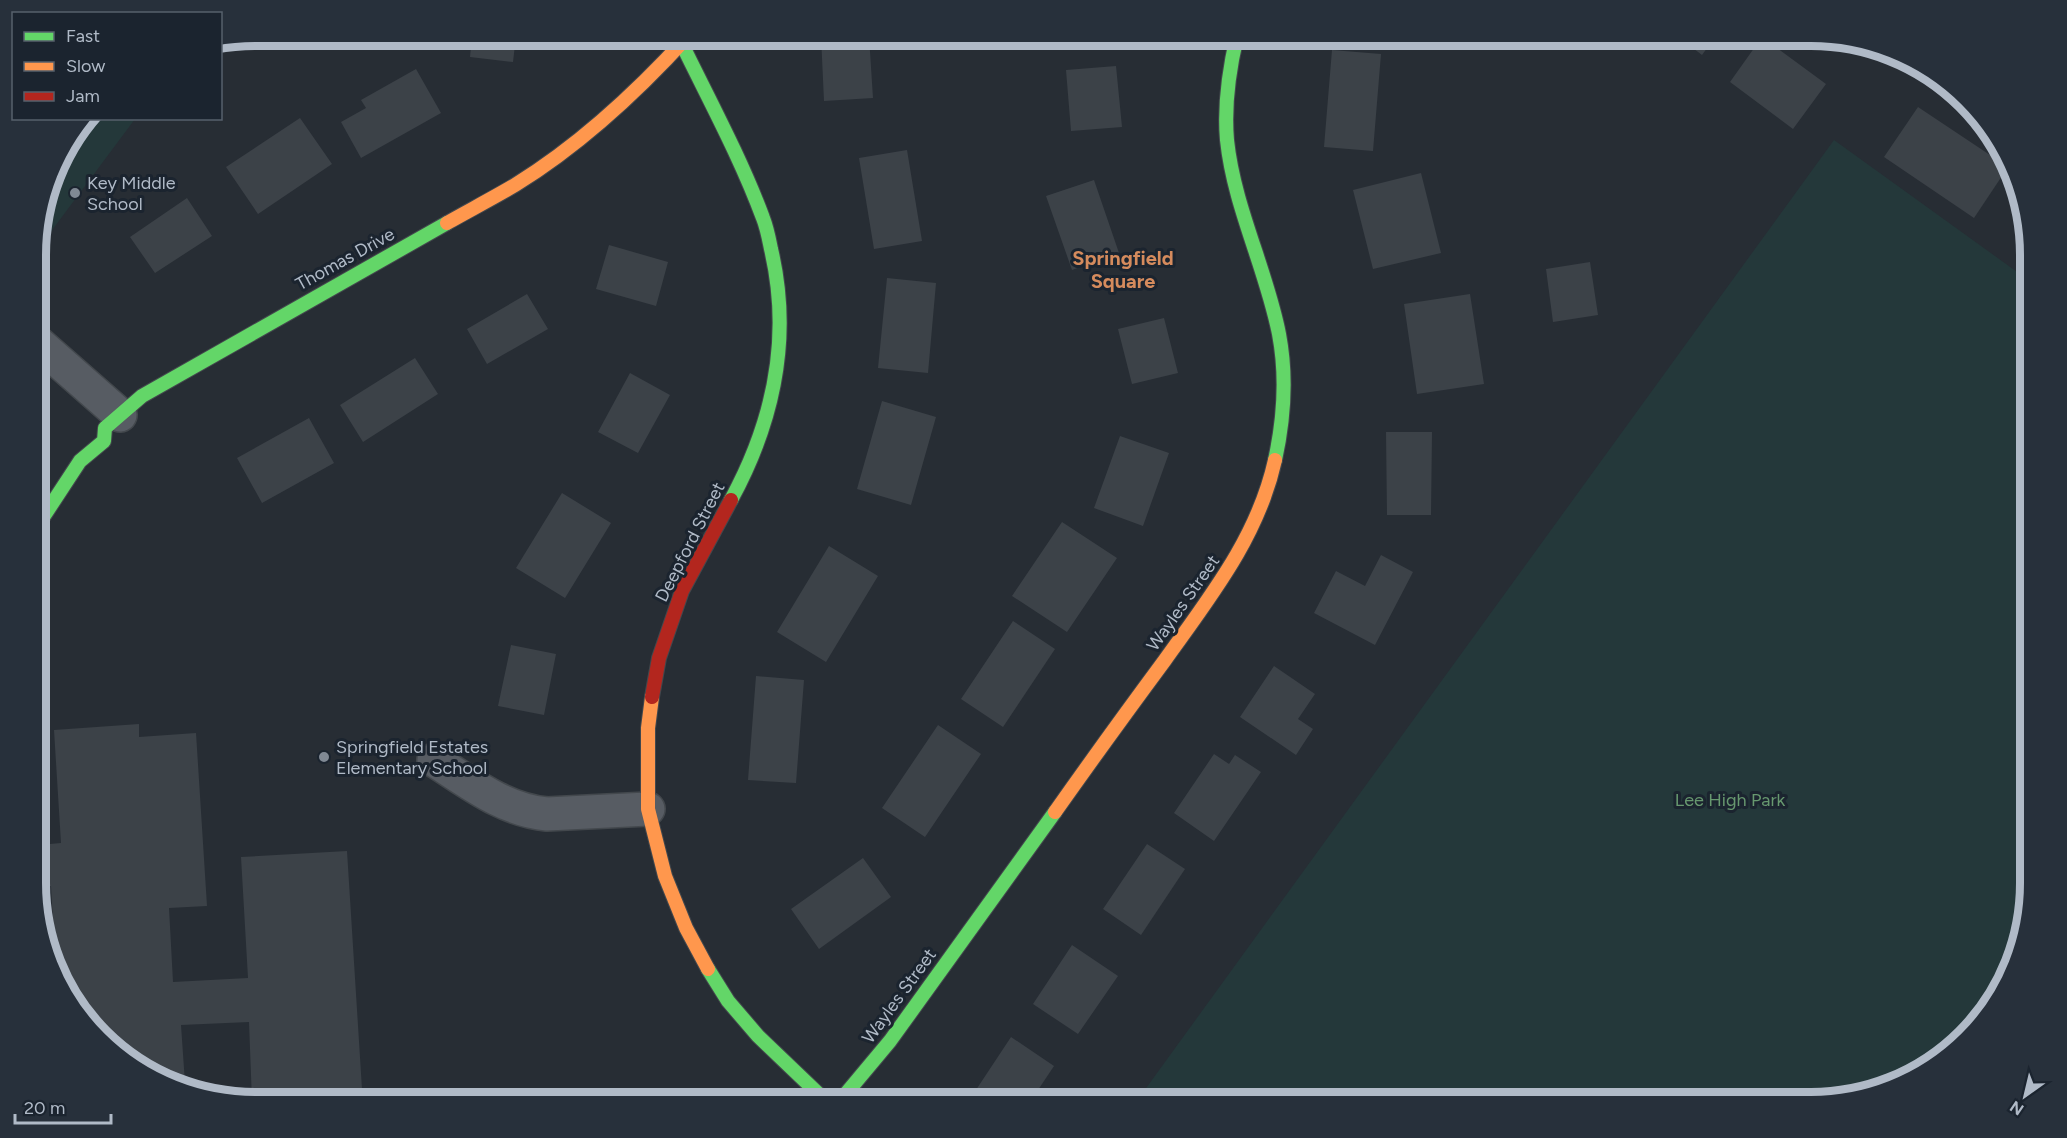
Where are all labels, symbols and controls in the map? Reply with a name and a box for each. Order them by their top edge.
legend [12,12,222,120]
text: Fast [66,25,100,47]
text: Slow [66,55,105,77]
text: Jam [66,85,100,107]
place label: Key Middle School [87,172,176,215]
marker: Key Middle School [68,186,82,200]
street label: Thomas Drive [292,223,398,295]
district label: Springfield Square [1072,246,1174,293]
street label: Deepford Street [650,478,730,605]
street label: Wayles Street [1142,551,1224,655]
place label: Springfield Estates Elementary School [336,736,488,779]
marker: Springfield Estates Elementary School [317,750,331,764]
park label: Lee High Park [1675,789,1785,811]
street label: Wayles Street [857,944,941,1048]
north arrow [1995,1066,2055,1126]
scale bar [15,1087,111,1125]
text: 20 m [24,1097,65,1119]
text: N [2006,1097,2027,1119]

